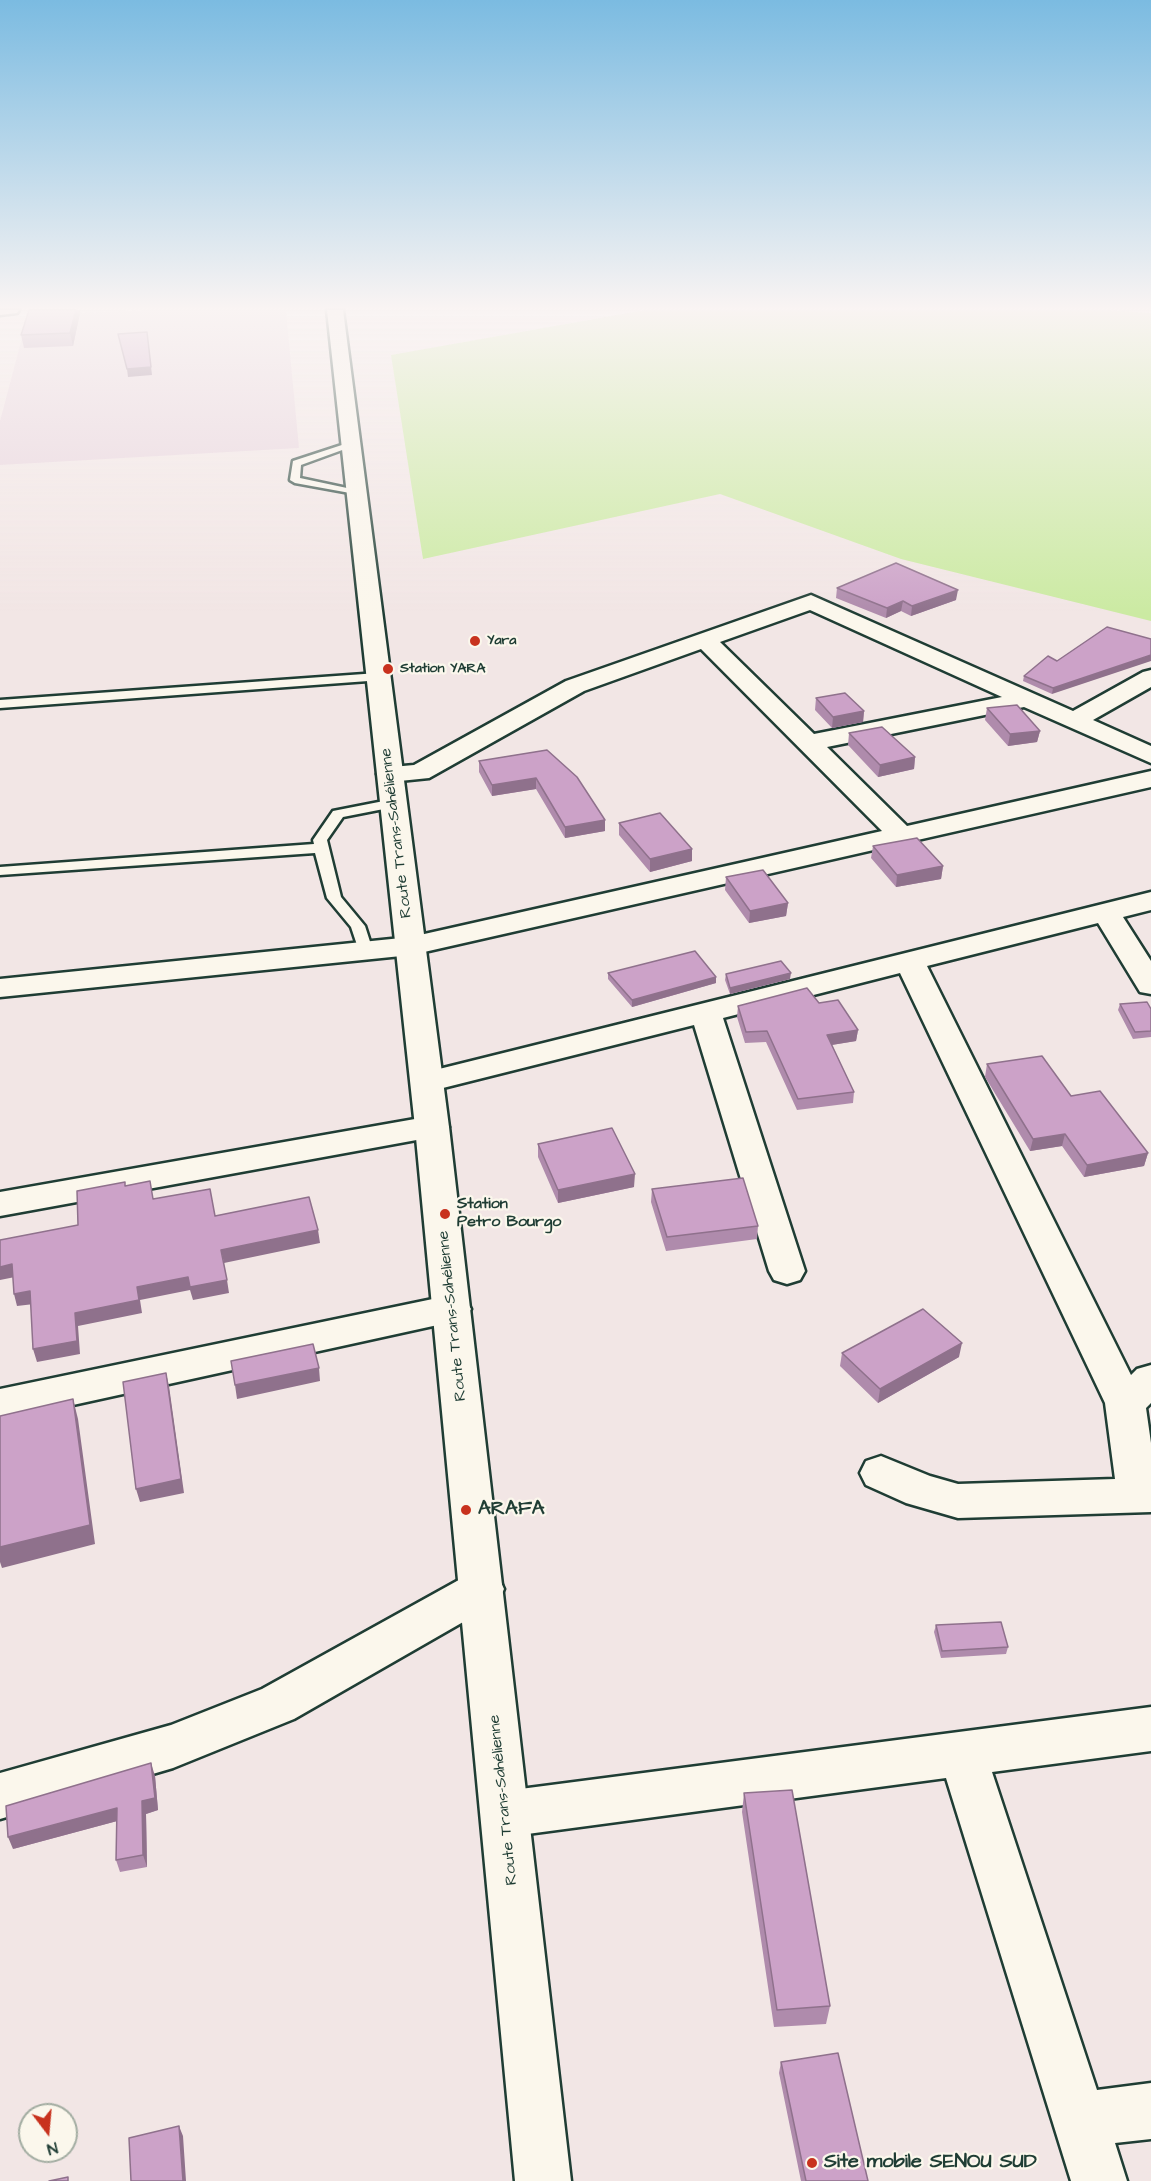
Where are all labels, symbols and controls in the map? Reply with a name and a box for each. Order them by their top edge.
place label: Yara [487,633,516,649]
marker: Yara [468,634,482,648]
place label: Station YARA [400,661,485,677]
marker: Station YARA [381,662,395,676]
street label: Route Trans-Sahélienne [377,747,417,919]
place label: Station Petro Bourgo [457,1195,561,1233]
marker: Station Petro Bourgo [438,1207,452,1221]
street label: Route Trans-Sahélienne [435,1230,471,1402]
place label: ARAFA [478,1498,545,1522]
marker: ARAFA [459,1503,473,1517]
street label: Route Trans-Sahélienne [486,1714,522,1886]
north arrow [18,2103,78,2163]
text: N [45,2136,60,2160]
place label: Site mobile SENOU SUD [824,2151,1037,2175]
marker: Site mobile SENOU SUD [805,2156,819,2170]

